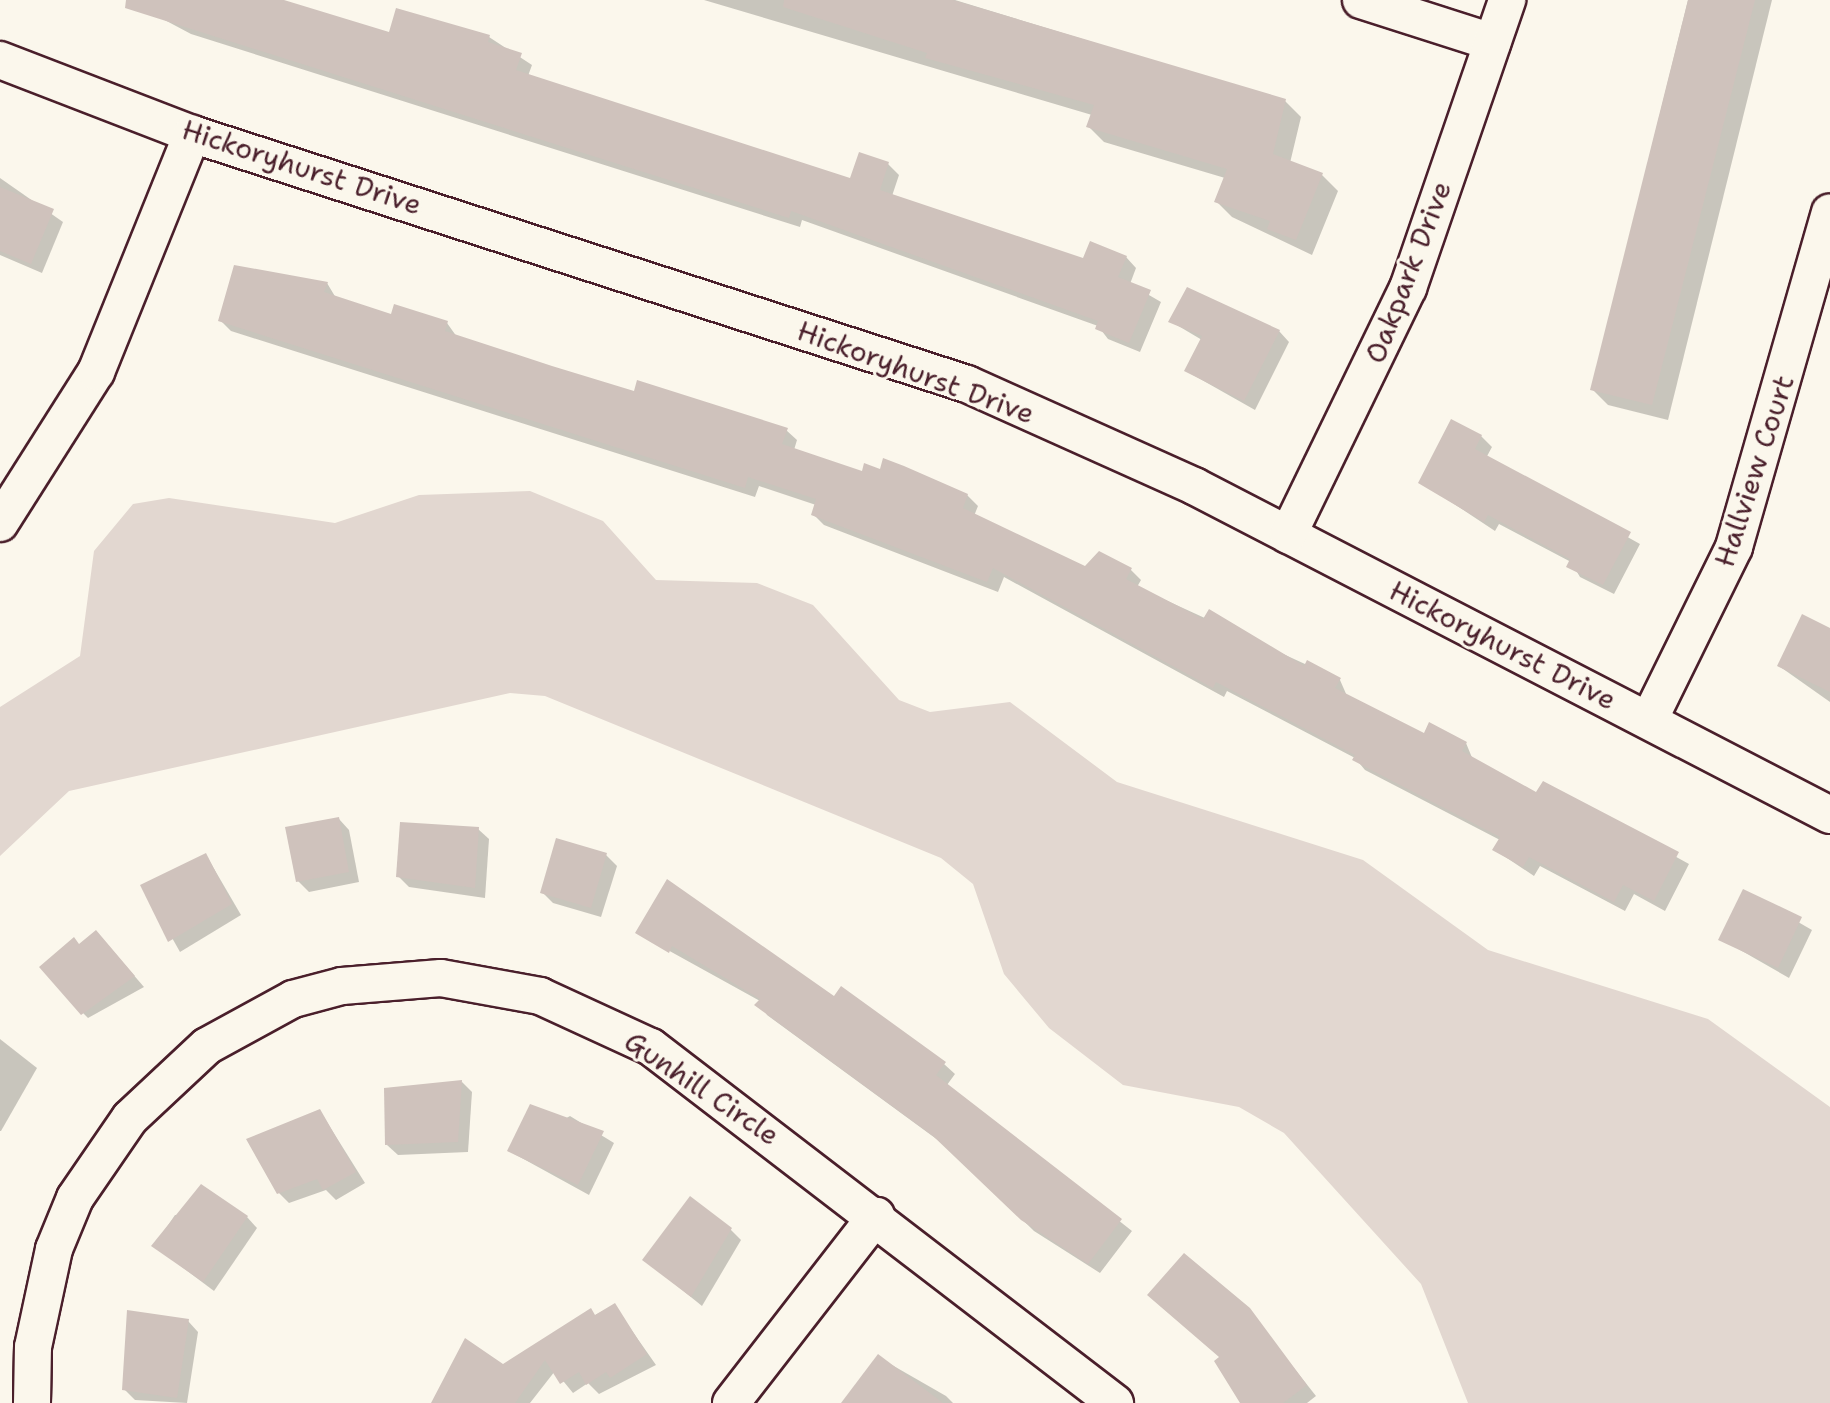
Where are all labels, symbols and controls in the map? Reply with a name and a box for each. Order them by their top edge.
street label: Hickoryhurst Drive [178,112,426,222]
street label: Oakpark Drive [1358,176,1458,368]
street label: Hickoryhurst Drive [793,313,1039,431]
street label: Hallview Court [1707,371,1801,571]
street label: Hickoryhurst Drive [1384,573,1622,717]
street label: Gunhill Circle [618,1024,786,1152]

